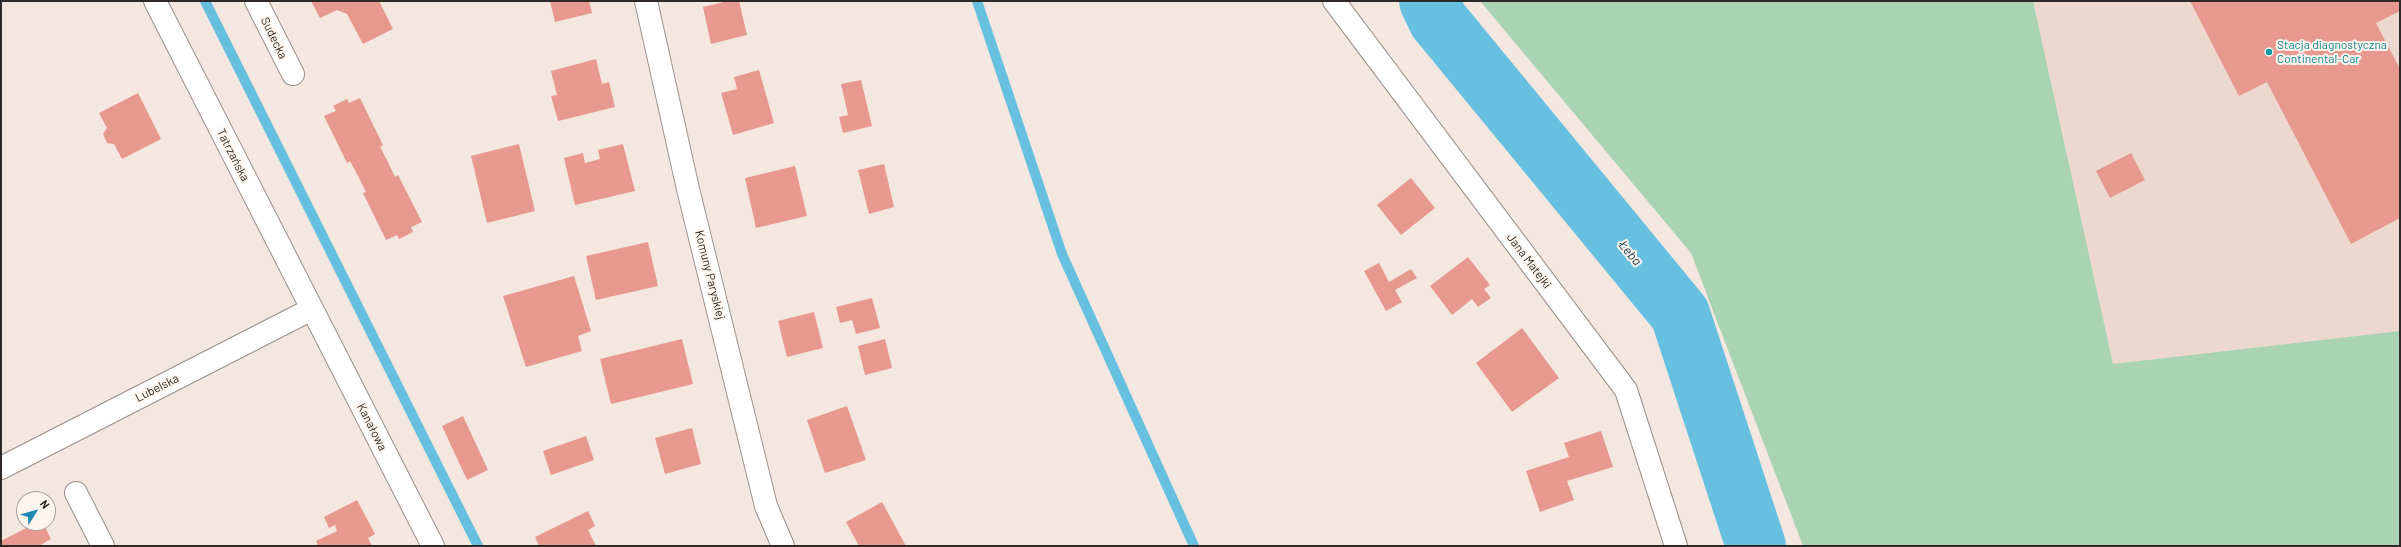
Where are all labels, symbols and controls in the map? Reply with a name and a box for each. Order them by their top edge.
street label: Sudecka [258,15,290,61]
place label: Stacja diagnostyczna Continental-Car [2277,38,2387,66]
marker: Stacja diagnostyczna Continental-Car [2264,47,2274,57]
street label: Tatrzańska [214,126,252,184]
street label: Komuny Paryskiej [692,229,728,321]
street label: Jana Matejki [1504,231,1554,291]
water label: Łeba [1615,237,1645,269]
street label: Lubelska [133,371,181,405]
street label: Kanałowa [354,401,390,453]
north arrow [16,491,56,531]
text: N [38,497,53,511]

